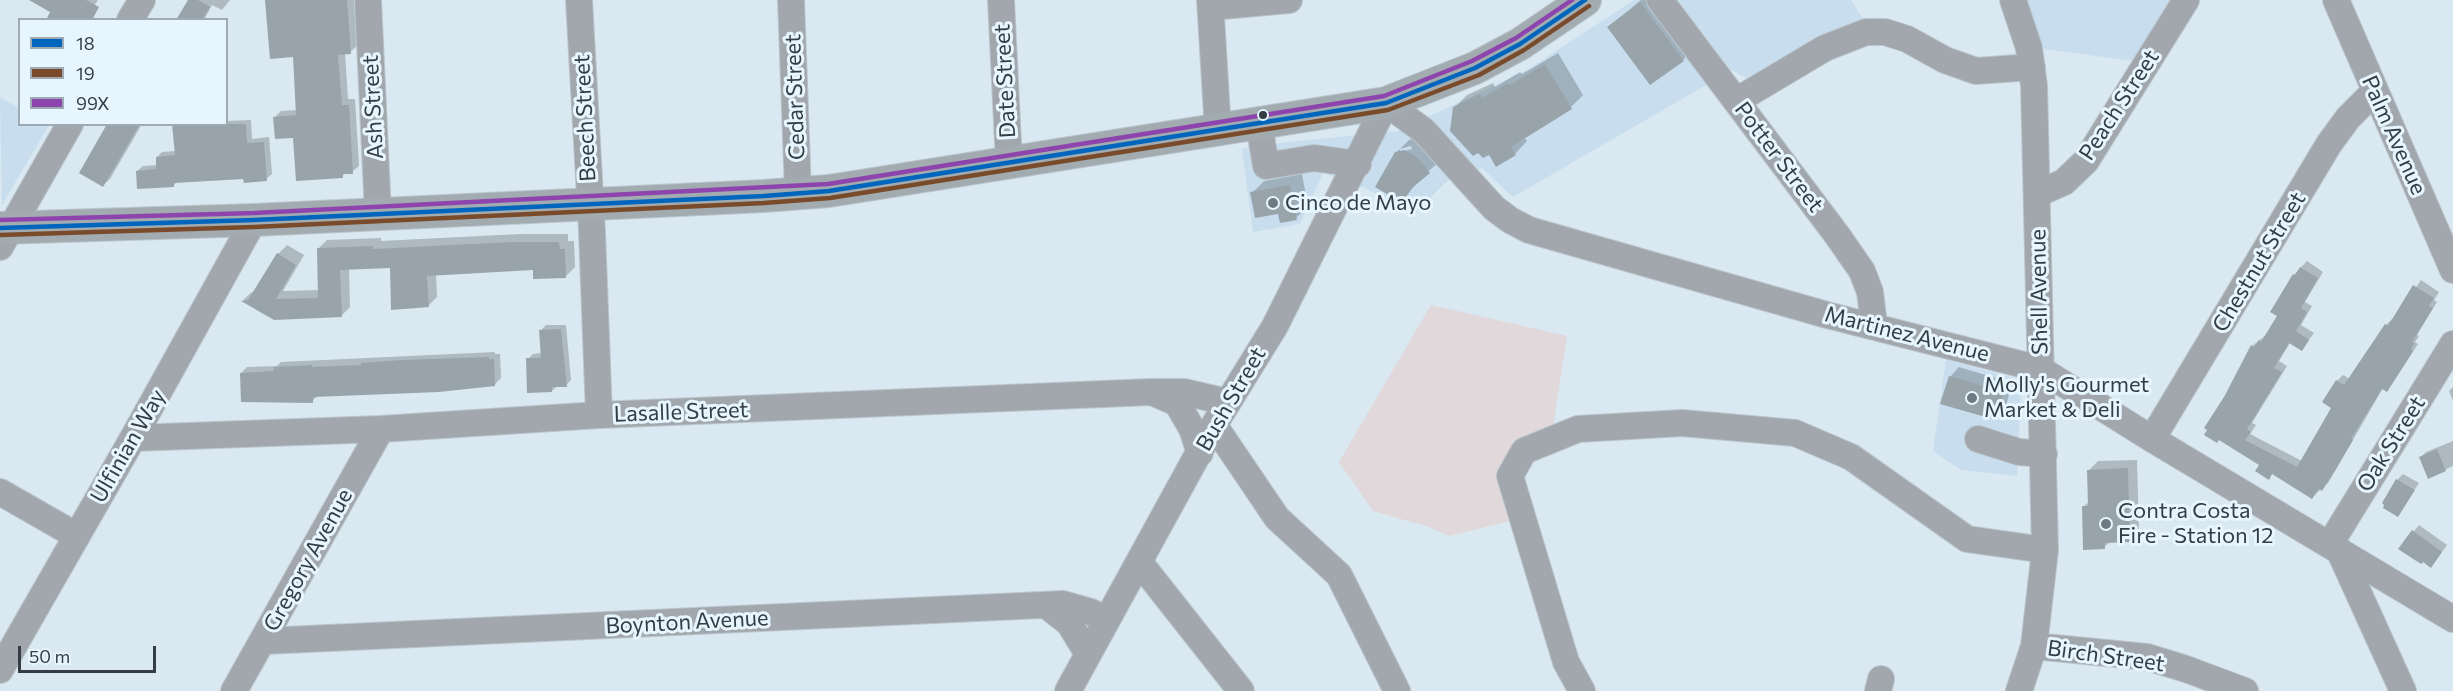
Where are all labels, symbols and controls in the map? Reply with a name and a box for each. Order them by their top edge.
legend [18,18,228,126]
street label: Date Street [989,23,1021,139]
text: 18 [76,32,95,54]
street label: Cedar Street [780,34,810,160]
street label: Peach Street [2074,45,2164,165]
street label: Ash Street [357,54,389,160]
street label: Beech Street [568,54,602,182]
text: 19 [76,62,95,84]
street label: Palm Avenue [2356,71,2432,199]
text: 99X [76,92,110,114]
street label: Potter Street [1729,97,1829,217]
unlabelled marker [1257,109,1269,121]
street label: Chestnut Street [2207,187,2311,337]
place label: Cinco de Mayo [1285,190,1431,216]
marker: Cinco de Mayo [1266,196,1280,210]
street label: Shell Avenue [2025,229,2053,355]
street label: Martinez Avenue [1822,301,1992,367]
street label: Bush Street [1191,342,1271,456]
place label: Molly's Gourmet Market & Deli [1984,372,2149,424]
street label: Ulfinian Way [85,385,171,507]
marker: Molly's Gourmet Market & Deli [1965,391,1979,405]
street label: Oak Street [2351,391,2431,497]
street label: Lasalle Street [613,396,749,428]
street label: Gregory Avenue [258,484,358,636]
place label: Contra Costa Fire - Station 12 [2118,498,2273,550]
marker: Contra Costa Fire - Station 12 [2099,517,2113,531]
street label: Boynton Avenue [605,605,769,639]
scale bar [21,634,159,672]
street label: Birch Street [2046,635,2166,677]
text: 50 m [29,645,70,667]

